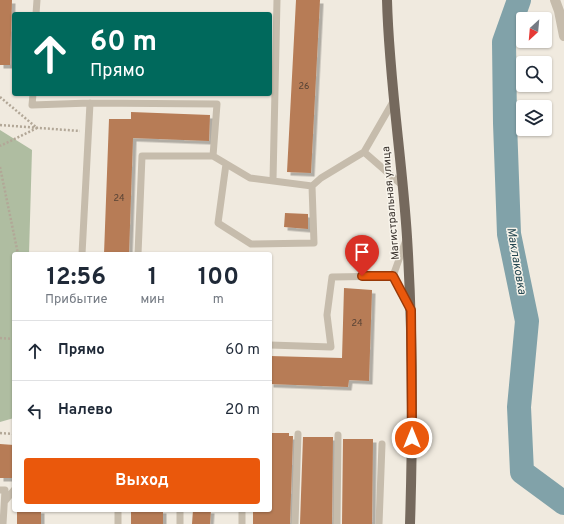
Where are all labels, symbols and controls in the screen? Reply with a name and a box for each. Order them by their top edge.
north arrow [516,12,552,48]
map controls [516,12,552,136]
text: 60 m [90,25,157,61]
icon: ahead [24,28,76,80]
button: search [516,56,552,92]
text: Прямо [90,60,145,83]
house number: 26 [299,81,309,92]
button: layers [516,100,552,136]
street label: Магистральная улица [379,145,403,260]
house number: 24 [113,193,125,204]
water label: Маклаковка [502,226,530,297]
pin [345,235,379,276]
icon: arrive [351,241,373,263]
text: 12:56 [46,263,106,293]
text: 1 [148,263,157,293]
text: 100 [198,263,239,293]
text: Прибытие [45,292,107,308]
text: мин [140,292,165,308]
text: m [213,292,224,308]
house number: 24 [351,318,363,329]
icon: ahead [24,340,46,362]
text: Прямо [58,341,105,360]
text: 60 m [225,341,260,360]
icon: left [24,400,46,422]
text: Налево [58,401,113,420]
text: 20 m [225,401,260,420]
position arrow [391,417,433,459]
button: Выход [24,458,260,504]

